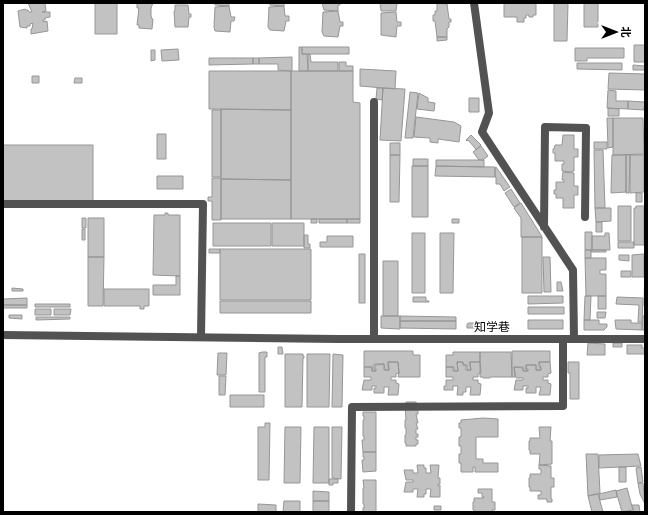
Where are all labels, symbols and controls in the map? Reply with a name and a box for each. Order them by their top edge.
north arrow [596,12,636,52]
text: 北 [619,27,632,38]
street label: 知学巷 [474,320,510,334]

